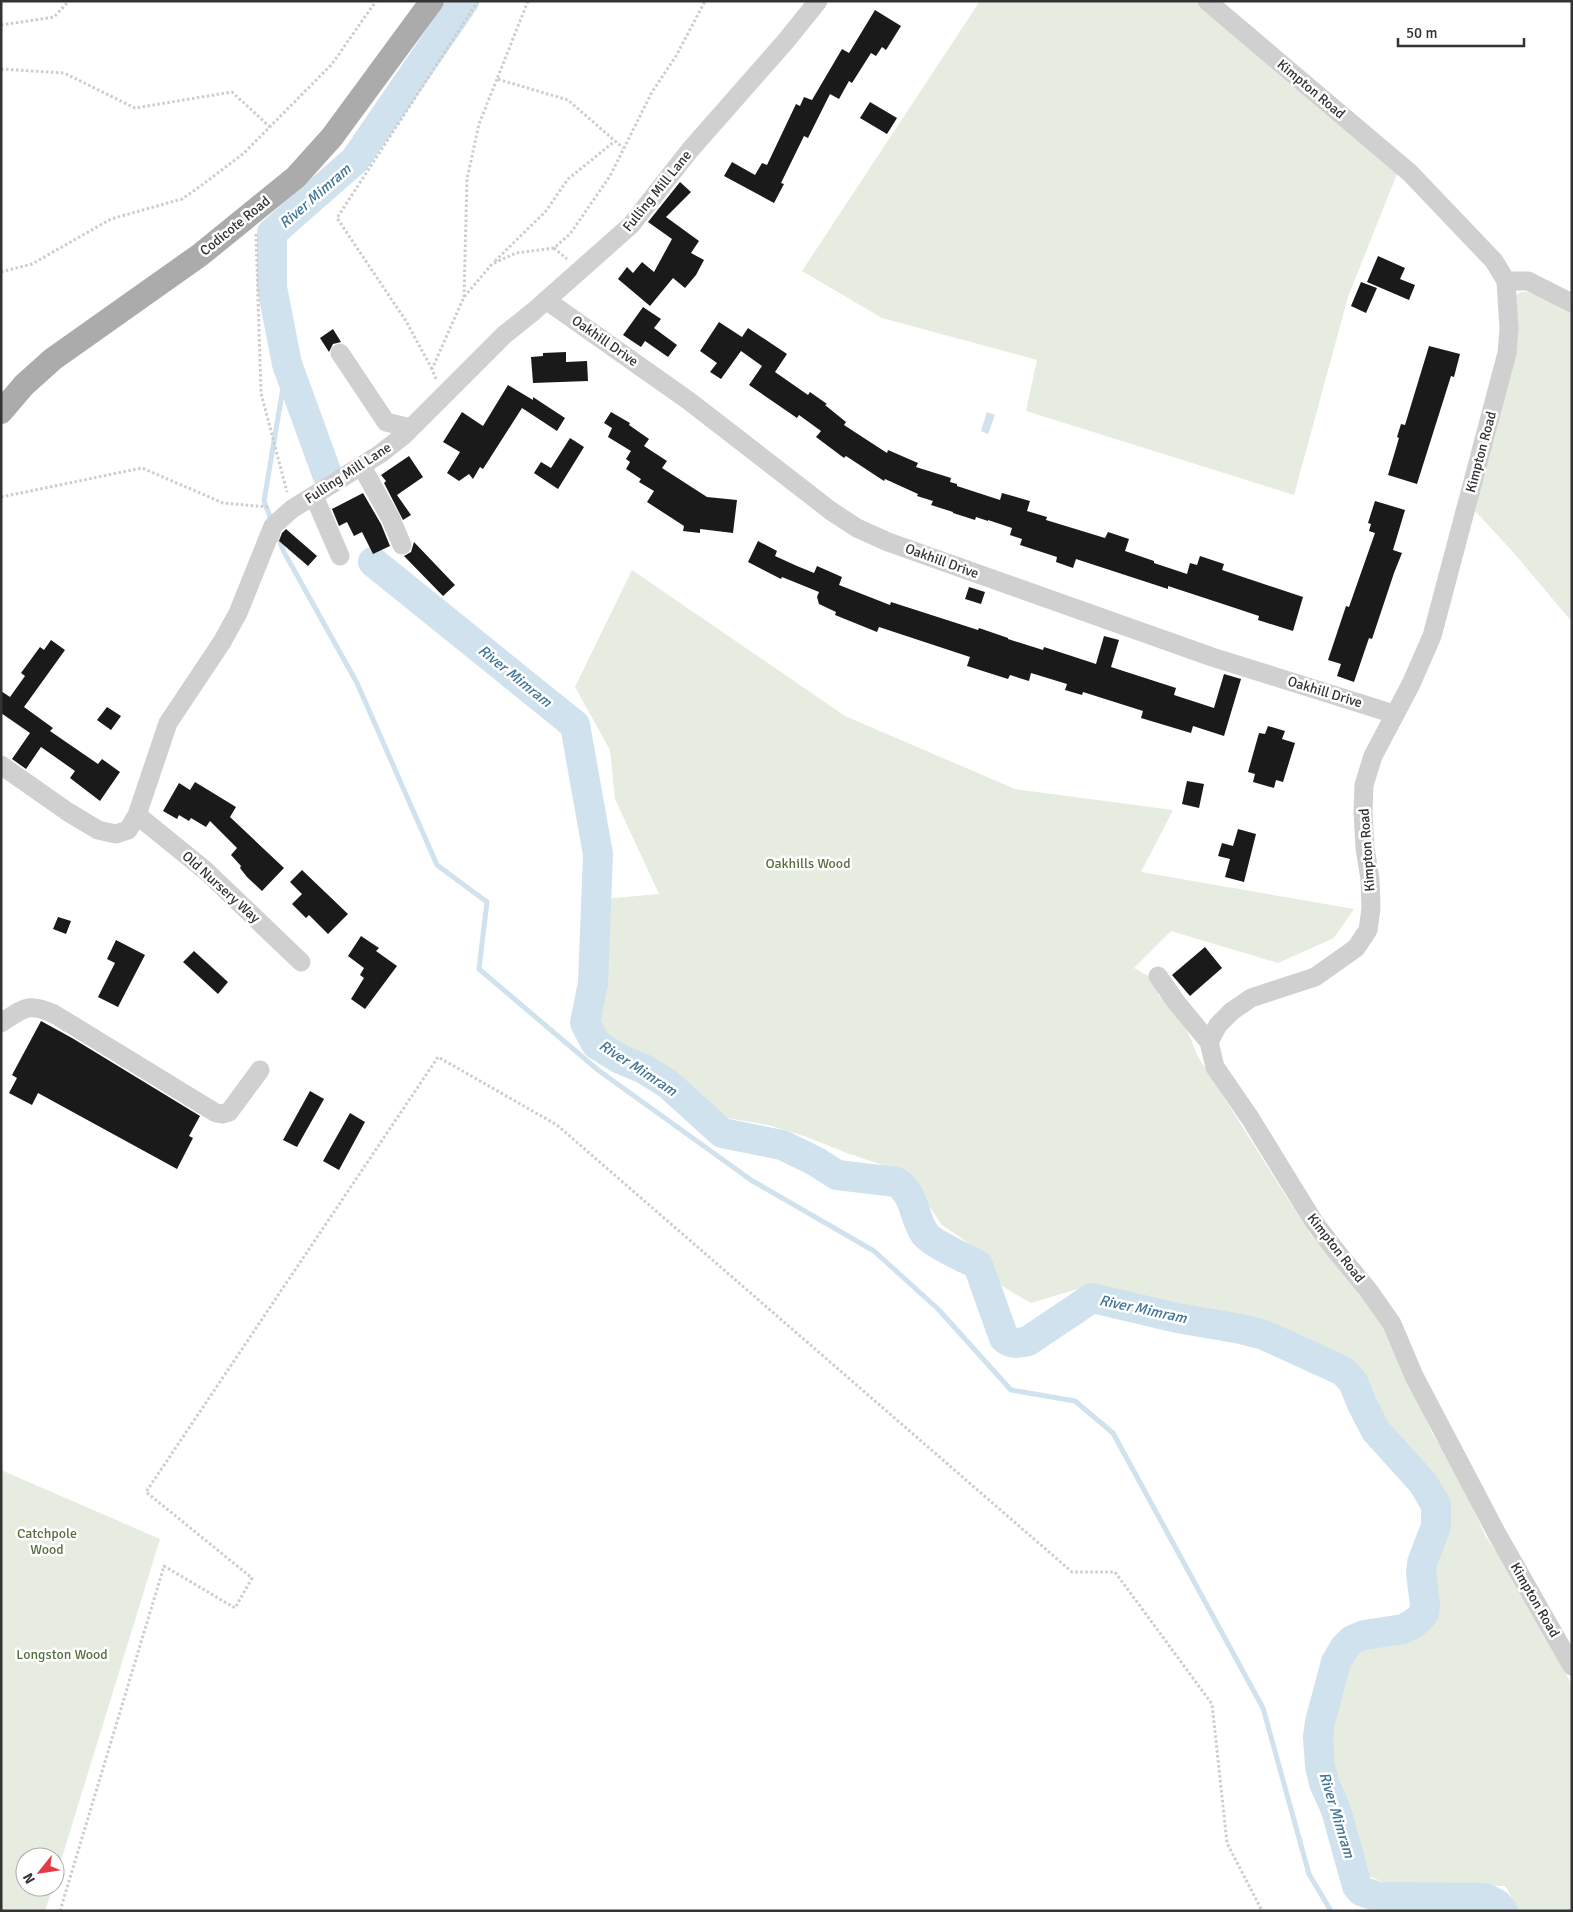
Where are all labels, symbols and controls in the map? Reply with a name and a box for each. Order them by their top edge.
scale bar [1398,15,1524,47]
text: 50 m [1406,24,1437,42]
street label: Kimpton Road [1274,56,1348,122]
street label: Fulling Mill Lane [619,147,695,235]
water label: River Mimram [276,159,355,232]
street label: Codicote Road [197,193,273,259]
street label: Oakhill Drive [569,312,641,370]
street label: Kimpton Road [1462,409,1500,495]
street label: Fulling Mill Lane [302,439,394,507]
street label: Oakhill Drive [903,540,981,582]
water label: River Mimram [475,641,556,712]
street label: Oakhill Drive [1286,673,1364,711]
street label: Kimpton Road [1356,808,1378,892]
street label: Old Nursery Way [178,847,264,927]
park label: Oakhills Wood [765,855,851,872]
water label: River Mimram [596,1036,681,1100]
street label: Kimpton Road [1304,1210,1368,1286]
water label: River Mimram [1098,1291,1189,1327]
park label: Catchpole Wood [17,1525,77,1558]
street label: Kimpton Road [1507,1560,1563,1640]
park label: Longston Wood [16,1646,108,1663]
water label: River Mimram [1315,1770,1359,1861]
north arrow [15,1847,65,1897]
text: N [19,1870,39,1887]

